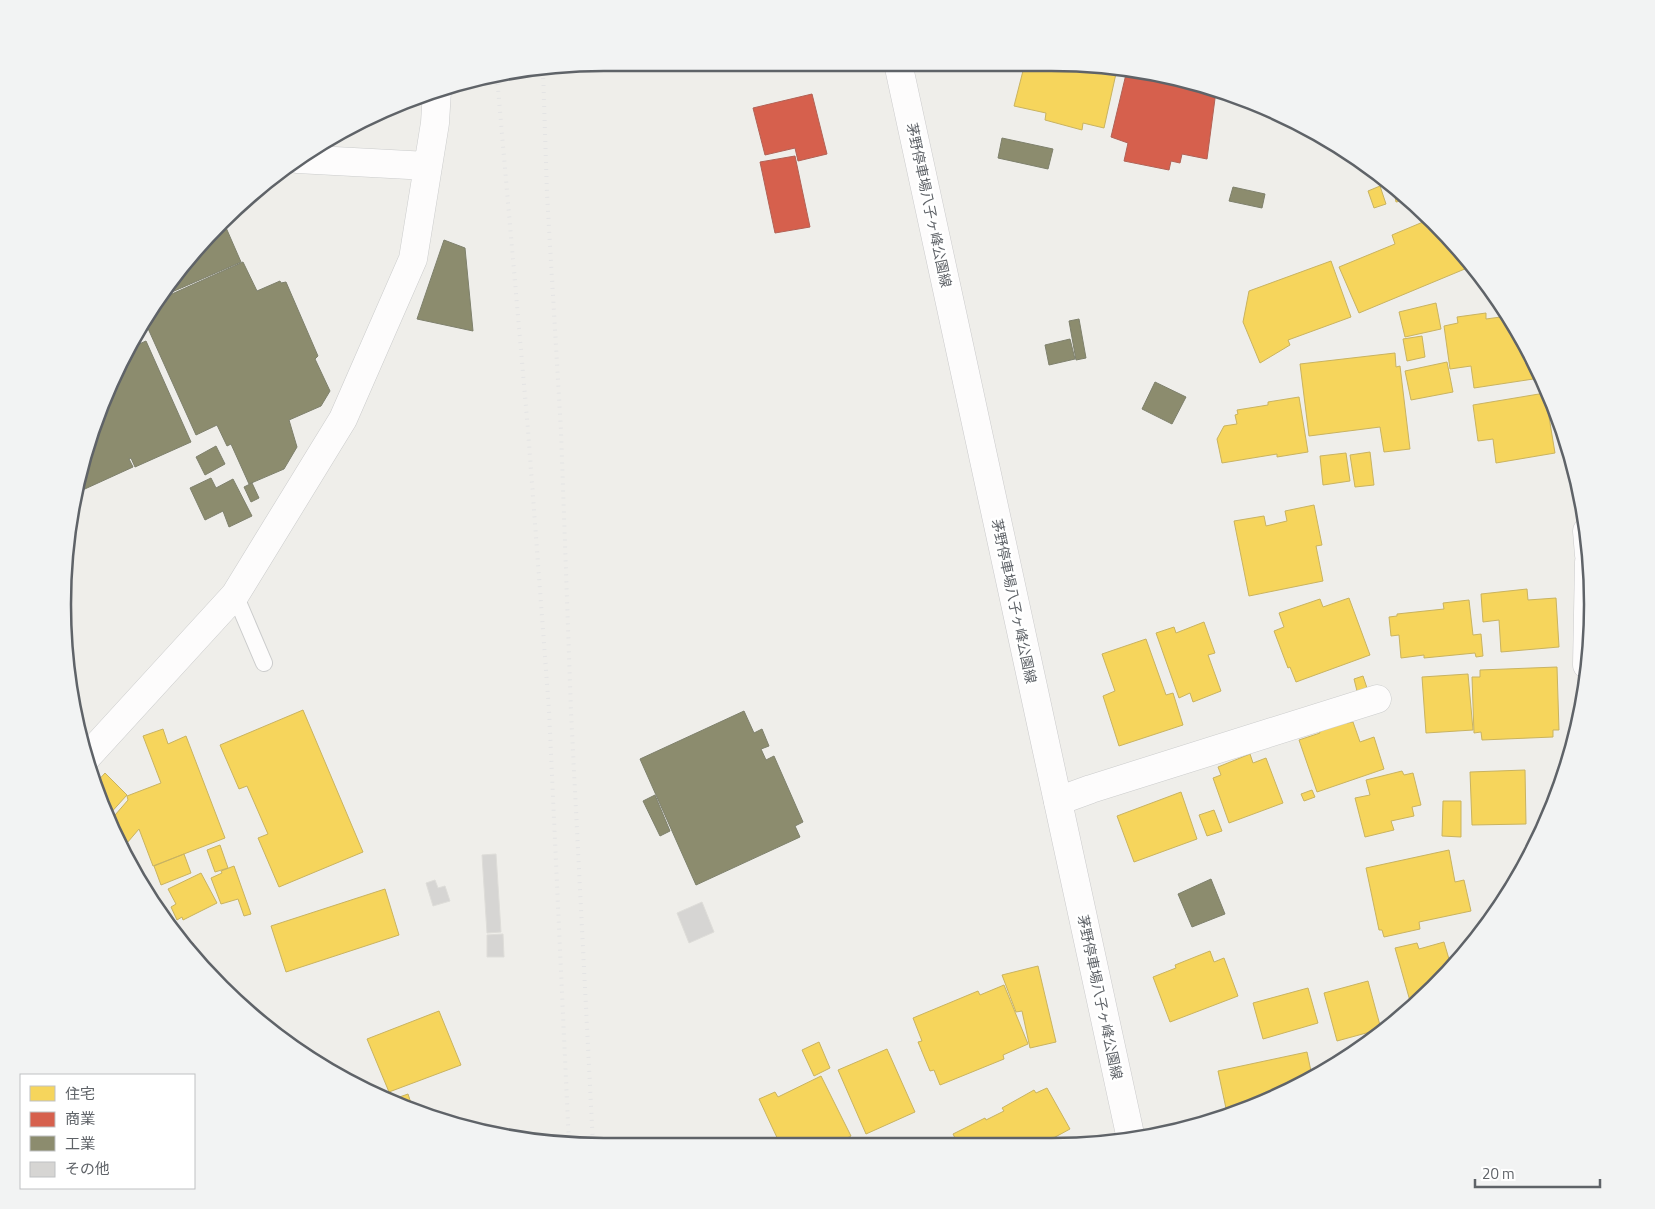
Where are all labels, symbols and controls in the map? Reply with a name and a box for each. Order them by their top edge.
street label: 茅野停車場八子ヶ峰公園線 [902,121,957,289]
street label: 茅野停車場八子ヶ峰公園線 [987,517,1042,685]
street label: 茅野停車場八子ヶ峰公園線 [1073,913,1128,1081]
legend [20,1074,195,1189]
text: 住宅 [65,1082,95,1105]
text: 商業 [65,1107,95,1130]
text: 工業 [65,1132,95,1155]
scale bar [1475,1156,1600,1188]
text: その他 [65,1157,110,1180]
text: 20 m [1482,1162,1515,1185]

